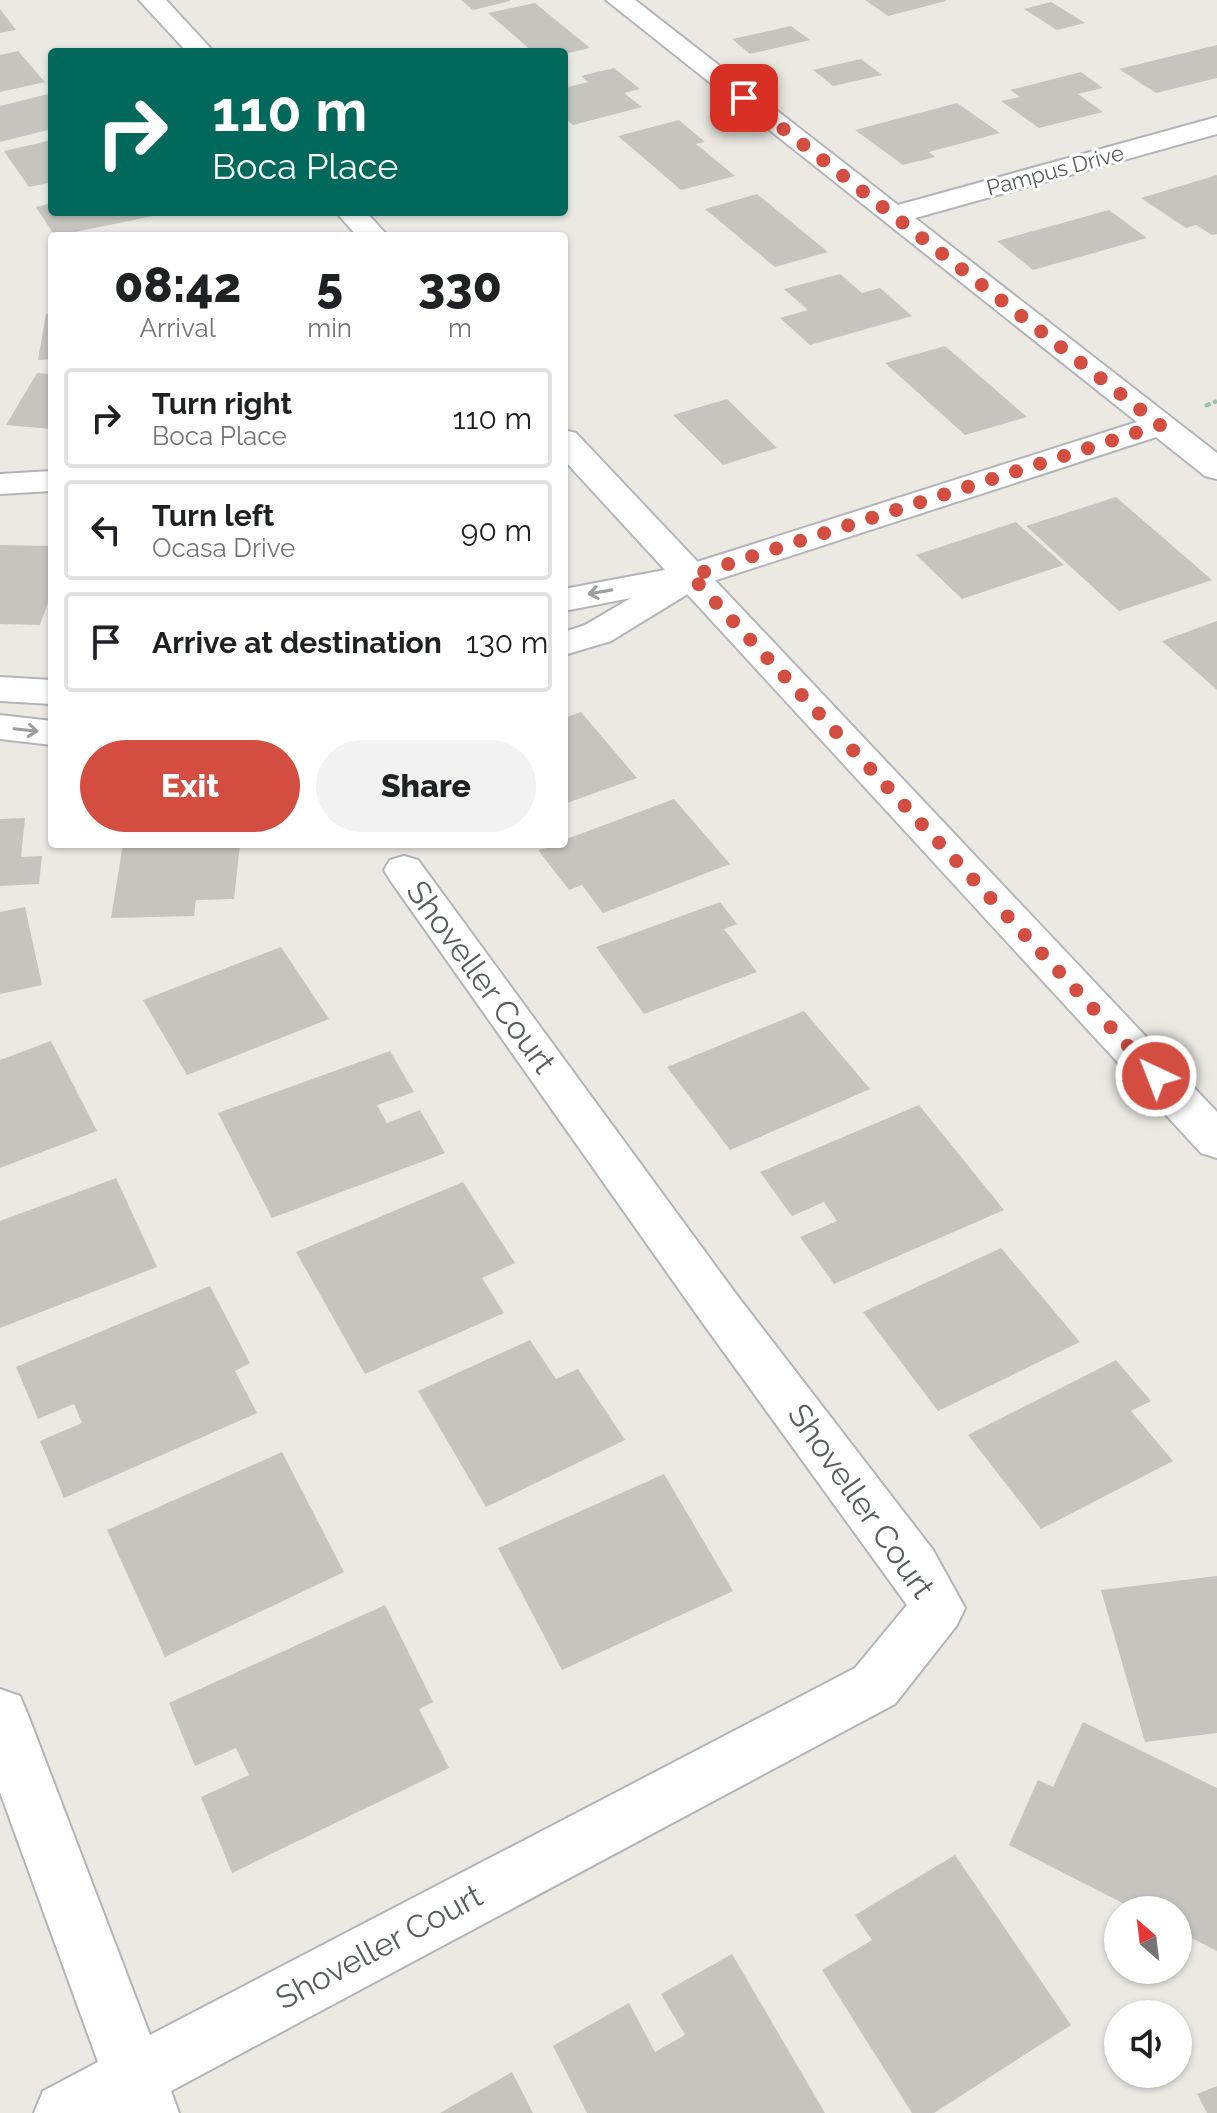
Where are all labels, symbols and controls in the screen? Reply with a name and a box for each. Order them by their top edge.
pin [710,64,778,132]
icon: arrive [722,76,766,120]
text: 110 m [212,78,367,144]
icon: right [80,80,184,184]
street label: Pampus Drive [983,139,1127,201]
text: Boca Place [212,145,398,187]
text: 08:42 [114,257,241,313]
text: 5 [316,257,343,313]
text: 330 [418,257,502,313]
text: Arrival [139,313,216,343]
text: min [307,313,352,343]
text: m [448,313,472,343]
text: Turn right [152,386,292,421]
icon: right [84,396,128,440]
text: 110 m [453,401,532,436]
text: Boca Place [152,421,287,451]
text: Turn left [152,498,274,533]
icon: left [84,508,128,552]
text: 90 m [461,513,532,548]
text: Ocasa Drive [152,533,295,563]
one-way arrow [587,586,613,601]
icon: arrive [84,620,128,664]
text: Arrive at destination [152,625,442,660]
text: 130 m [466,625,548,660]
one-way arrow [12,723,39,738]
button: Exit [80,740,300,832]
button: Share [316,740,536,832]
street label: Shoveller Court [399,873,564,1080]
position arrow [1114,1034,1198,1118]
street label: Shoveller Court [781,1396,942,1605]
street label: Shoveller Court [269,1876,489,2017]
north arrow [1104,1896,1192,1984]
map controls [1104,1896,1192,2088]
button: sound [1104,2000,1192,2088]

